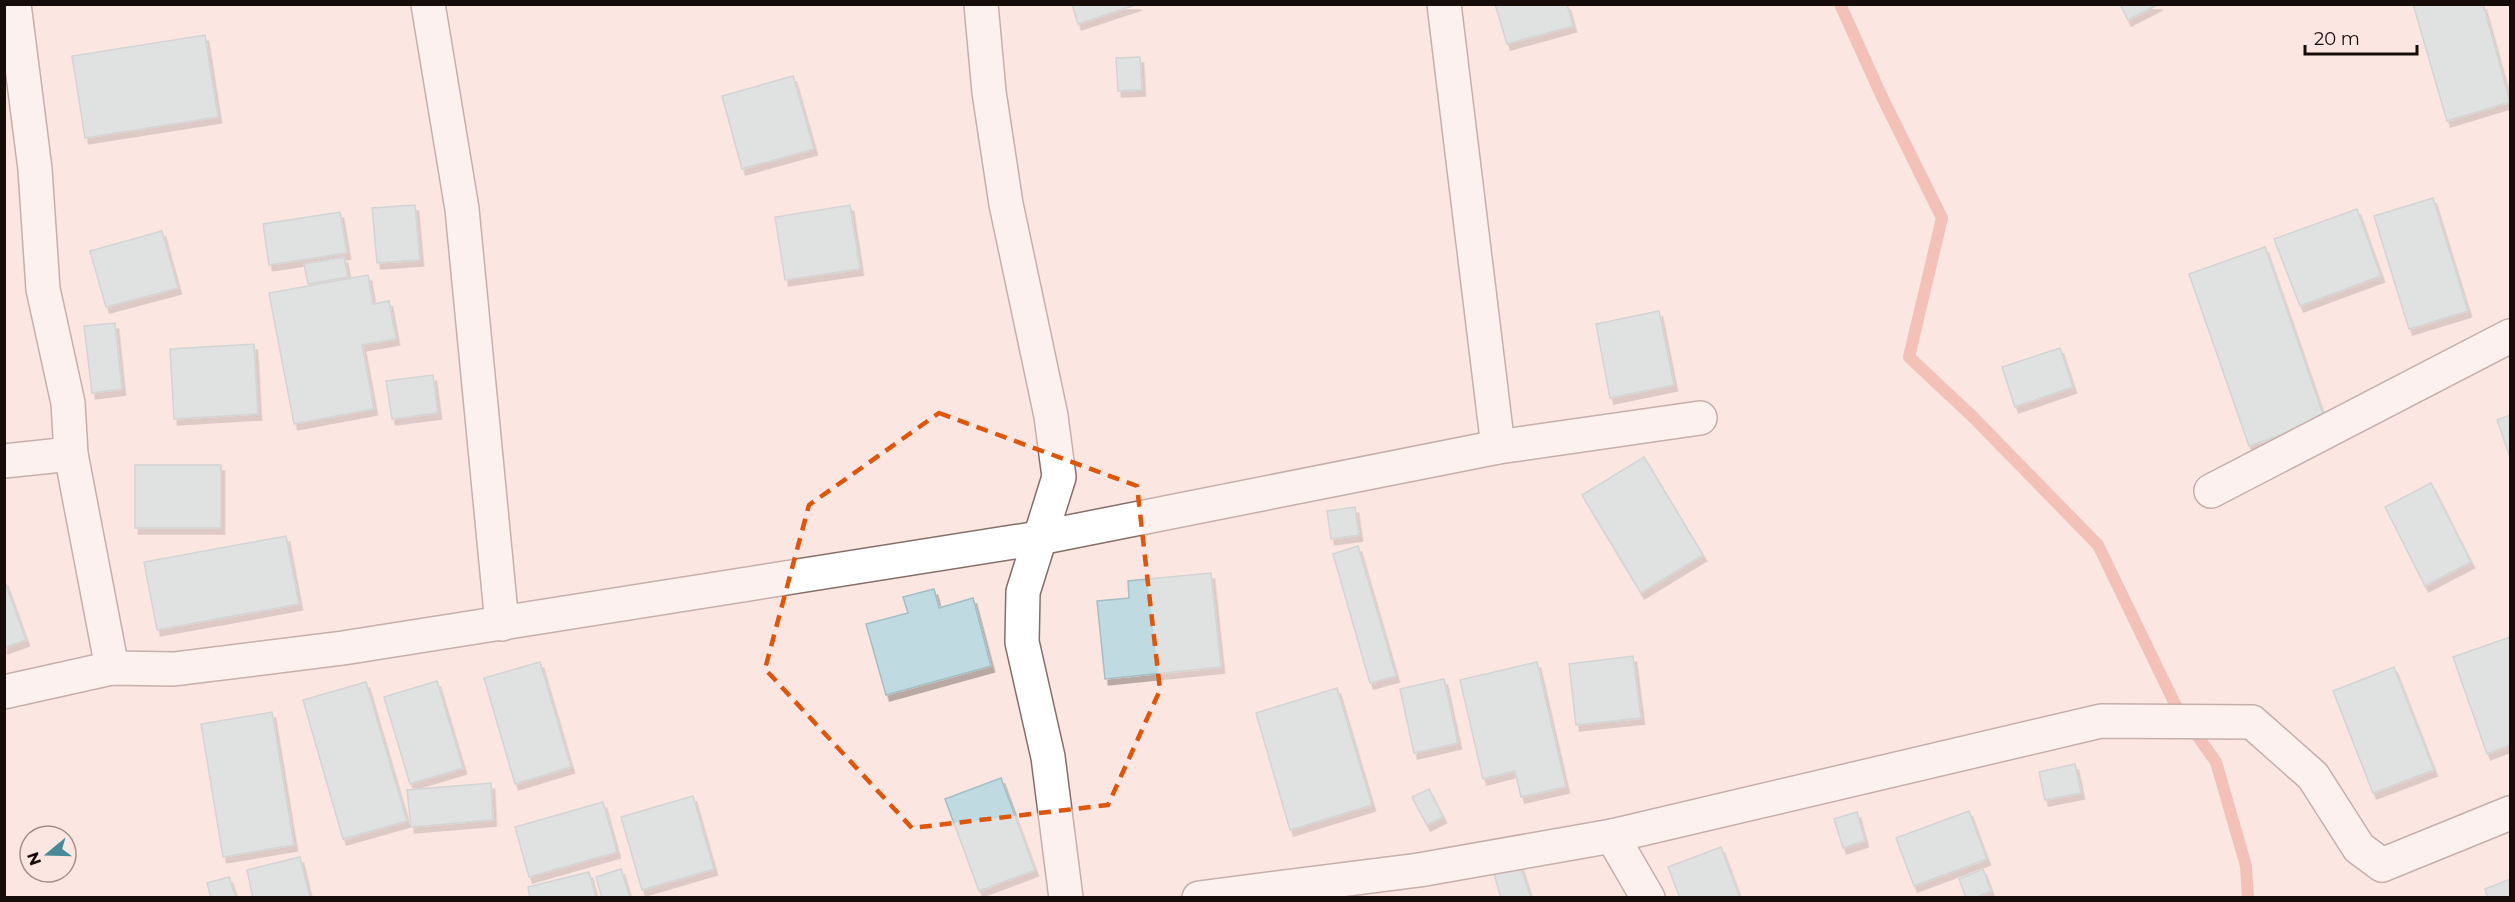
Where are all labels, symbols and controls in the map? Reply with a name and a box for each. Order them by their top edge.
scale bar [2305,18,2418,56]
text: 20 m [2314,28,2360,50]
north arrow [18,824,78,884]
text: N [23,850,45,868]

